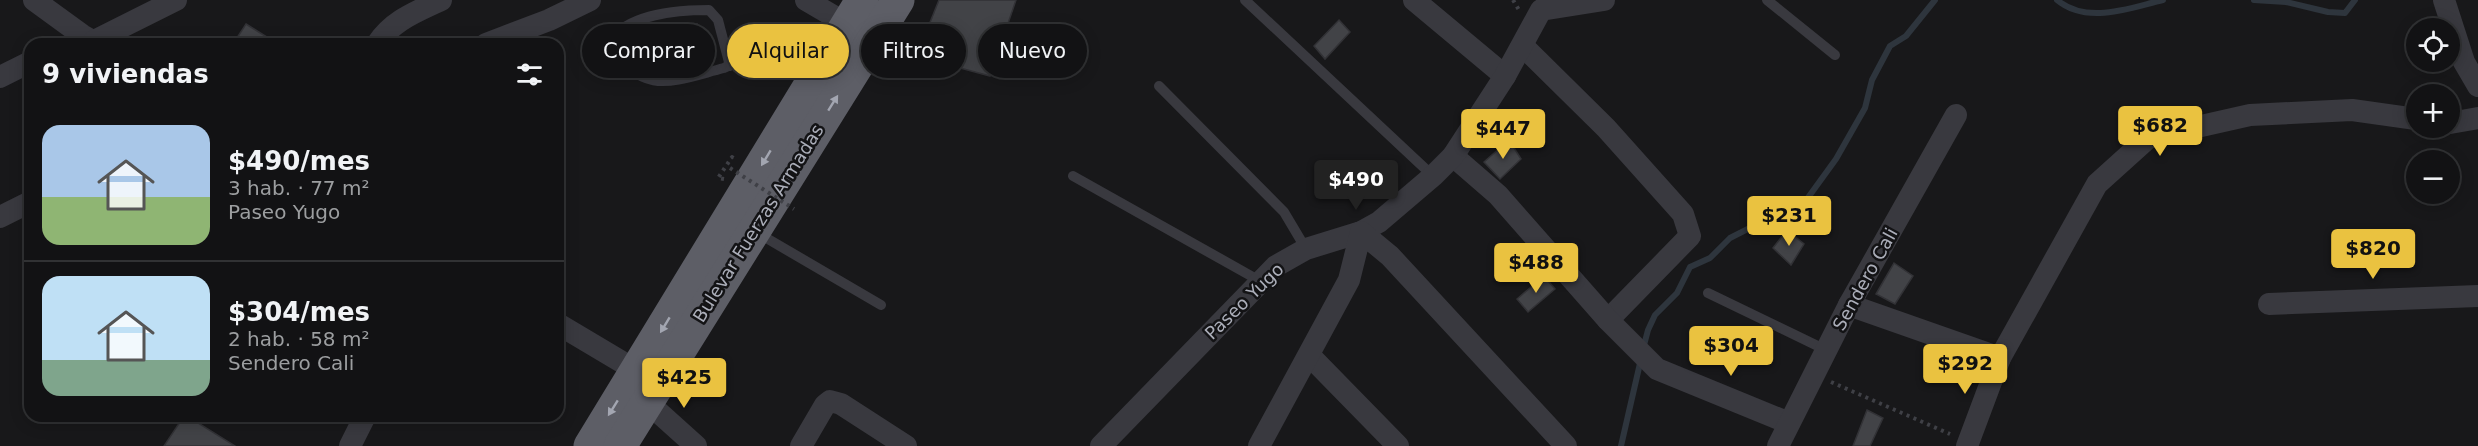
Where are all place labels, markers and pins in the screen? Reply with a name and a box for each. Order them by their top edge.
pin: $682 [2124,106,2196,157]
pin: $447 [1467,109,1539,160]
pin: $490 [1320,160,1392,211]
pin: $231 [1753,196,1825,247]
pin: $820 [2337,229,2409,280]
pin: $488 [1500,243,1572,294]
pin: $304 [1695,326,1767,377]
pin: $292 [1929,344,2001,395]
pin: $425 [648,358,720,409]

